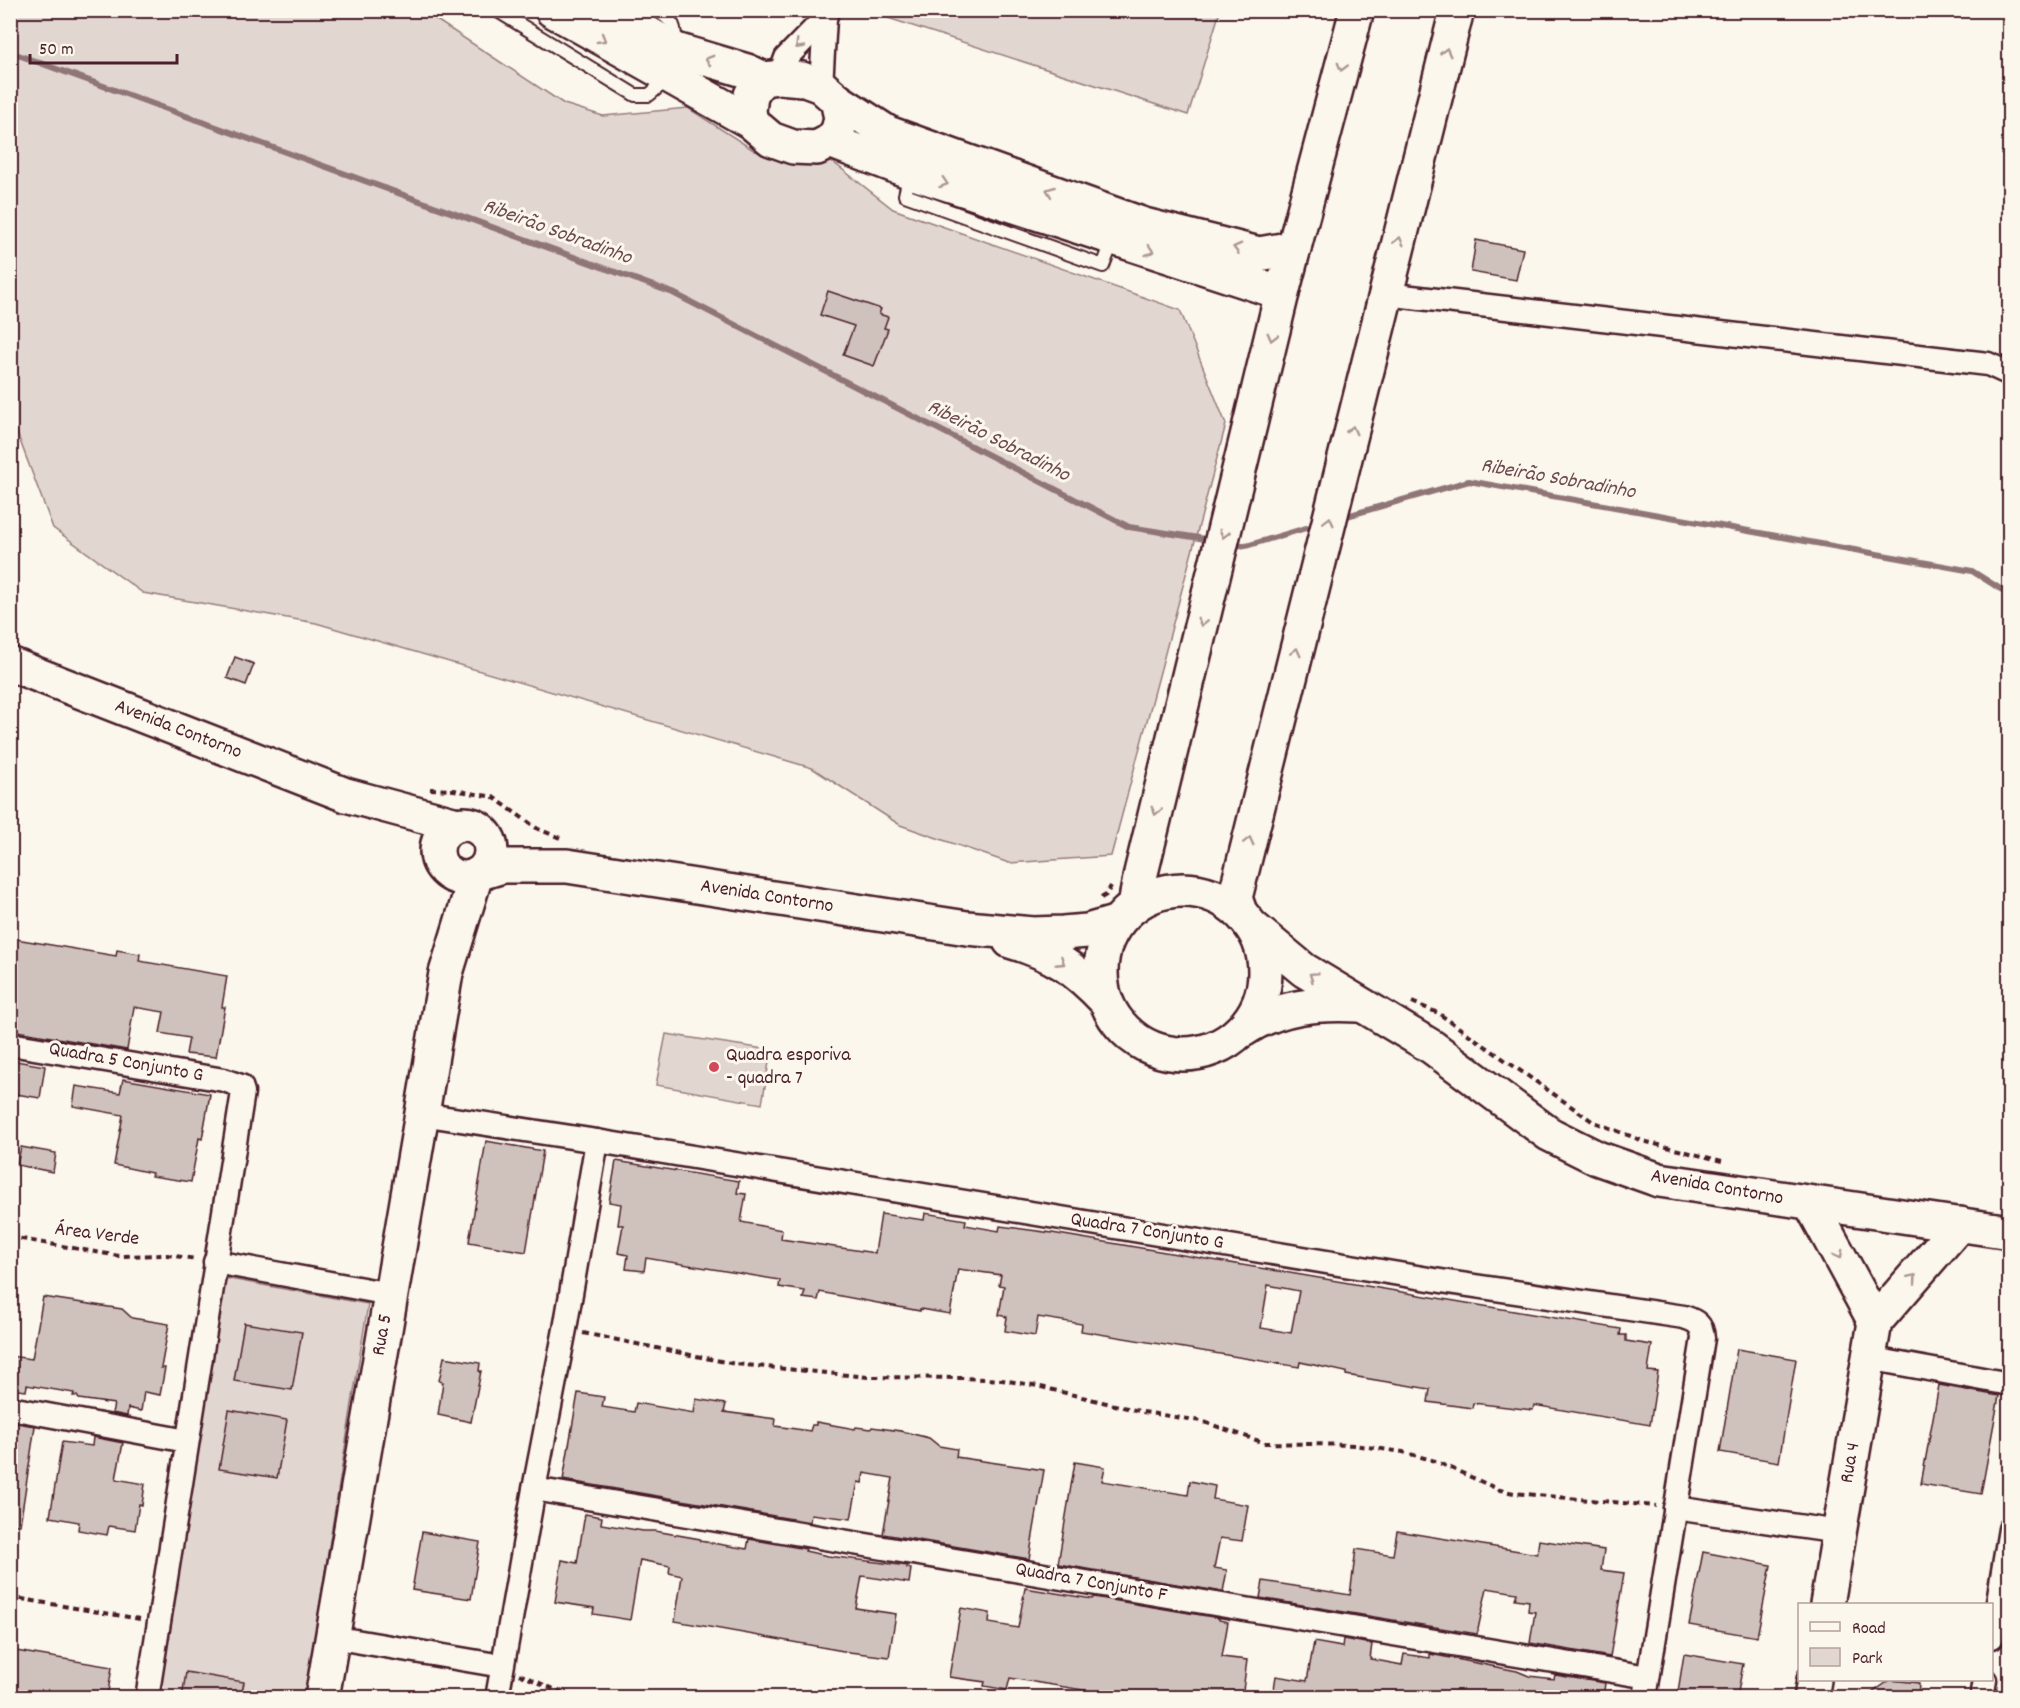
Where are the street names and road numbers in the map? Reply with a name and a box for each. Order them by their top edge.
street label: Avenida Contorno [110,693,246,767]
street label: Avenida Contorno [699,873,836,921]
street label: Quadra 5 Conjunto G [47,1036,205,1090]
street label: Avenida Contorno [1649,1163,1786,1213]
street label: Quadra 7 Conjunto G [1068,1206,1226,1258]
street label: Área Verde [53,1216,141,1254]
street label: Rua 5 [366,1312,400,1358]
street label: Rua 4 [1834,1441,1868,1485]
street label: Quadra 7 Conjunto F [1013,1556,1169,1610]

